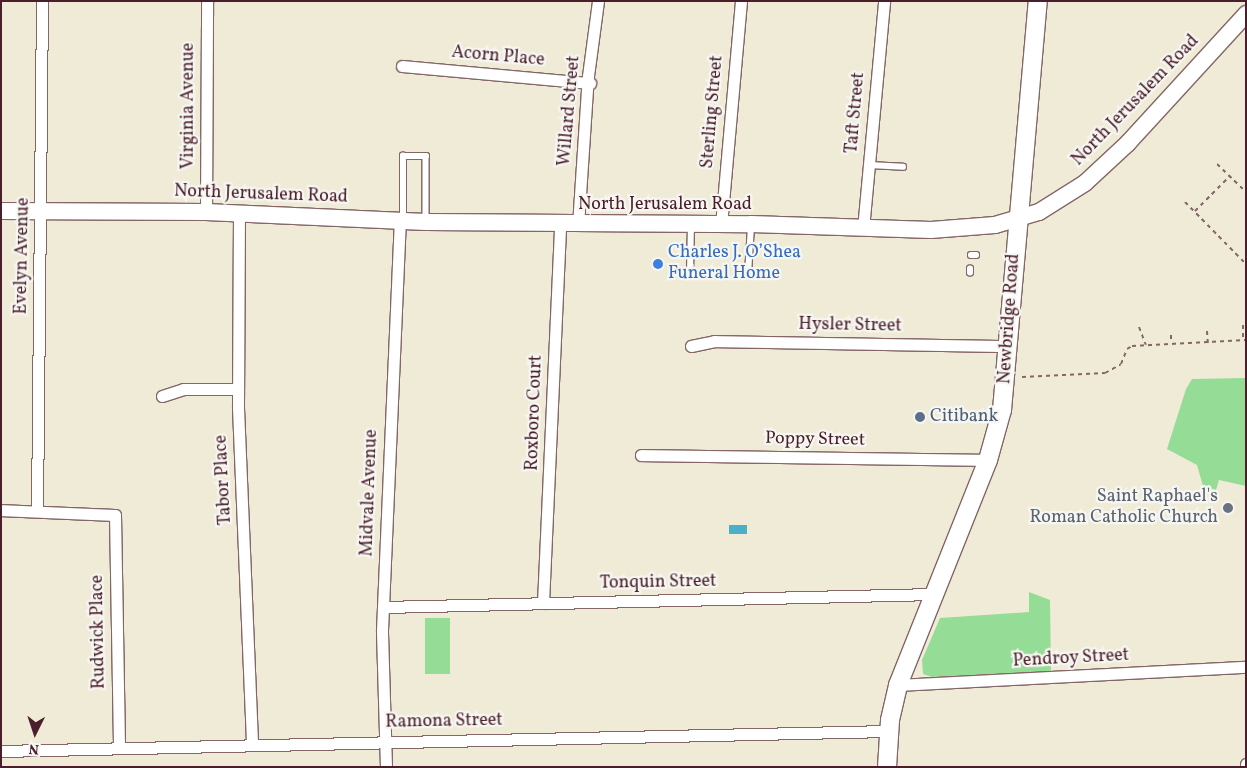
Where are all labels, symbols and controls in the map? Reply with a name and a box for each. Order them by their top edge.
street label: North Jerusalem Road [1068,31,1204,171]
street label: Acorn Place [451,42,545,72]
street label: Virginia Avenue [178,43,200,169]
street label: Sterling Street [697,54,729,170]
street label: Willard Street [554,55,586,167]
street label: Taft Street [842,71,870,155]
street label: North Jerusalem Road [174,181,348,209]
street label: North Jerusalem Road [578,194,752,216]
street label: Evelyn Avenue [11,197,35,315]
place label: Charles J. O’Shea Funeral Home [668,243,801,286]
street label: Newbridge Road [995,253,1025,385]
marker: Charles J. O’Shea Funeral Home [652,258,664,270]
street label: Hysler Street [798,314,902,338]
street label: Roxboro Court [522,355,548,471]
place label: Citibank [930,406,998,428]
marker: Citibank [914,411,926,423]
street label: Poppy Street [765,428,865,452]
street label: Midvale Avenue [357,429,383,557]
street label: Tabor Place [211,434,237,526]
place label: Saint Raphael's Roman Catholic Church [1029,487,1218,530]
marker: Saint Raphael's Roman Catholic Church [1222,502,1234,514]
street label: Tonquin Street [600,571,716,595]
street label: Rudwick Place [87,575,111,689]
street label: Pendroy Street [1012,645,1130,673]
north arrow [10,708,60,758]
street label: Ramona Street [385,710,503,734]
text: N [28,739,40,758]

